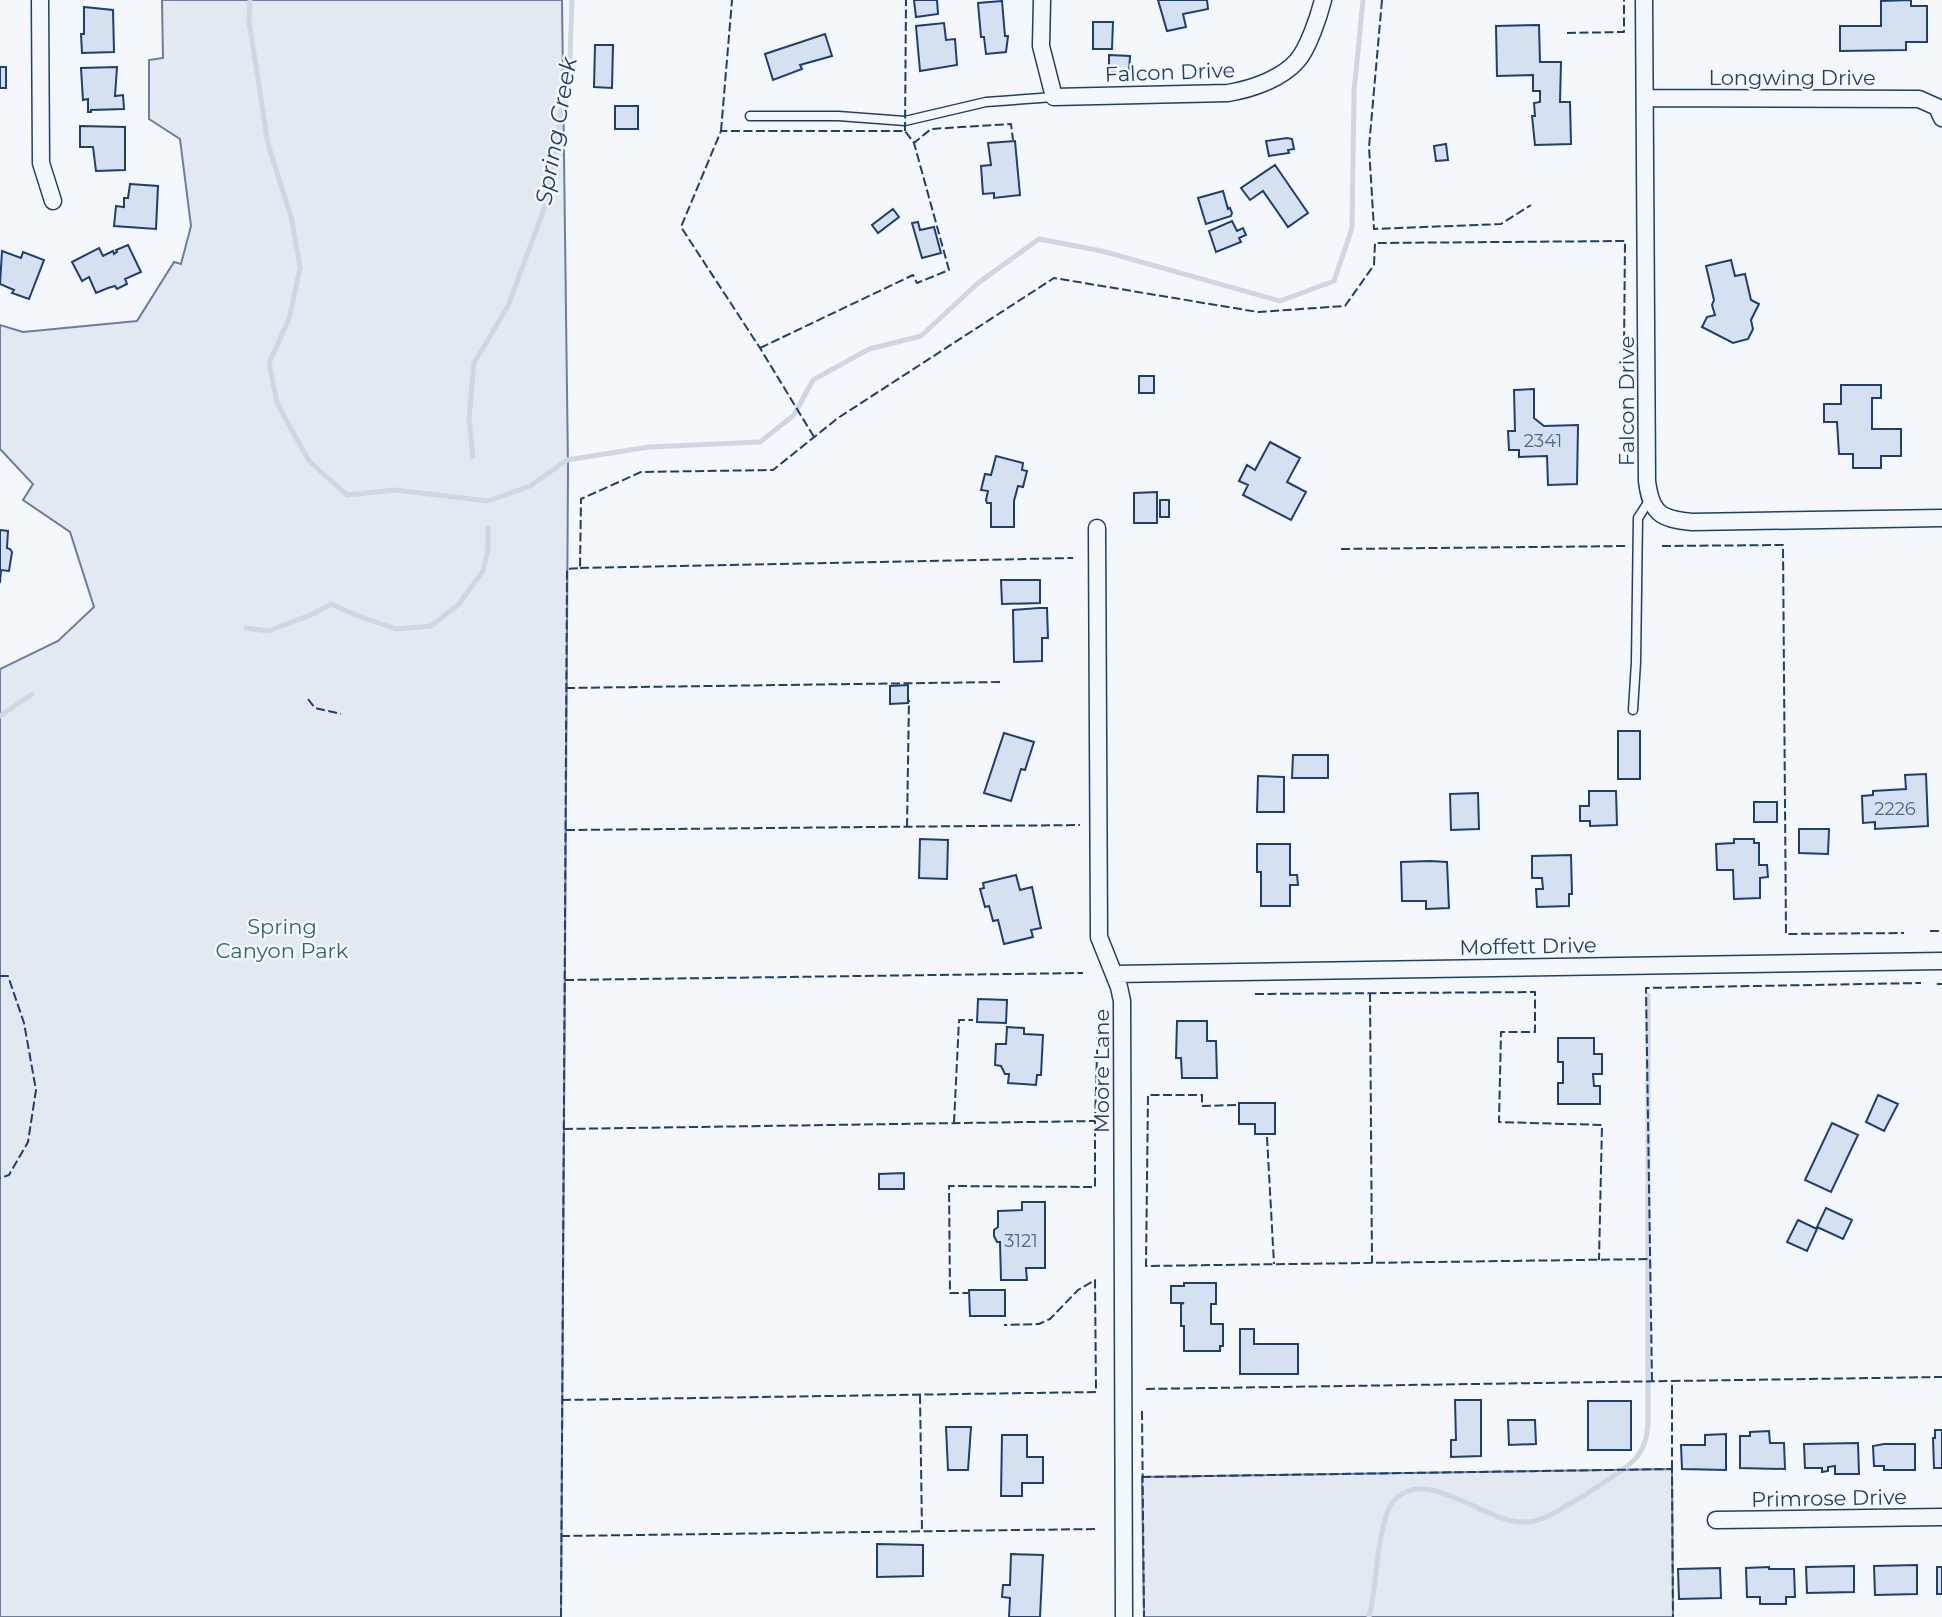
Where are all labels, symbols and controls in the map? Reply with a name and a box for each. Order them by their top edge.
water label: Spring Creek [529,54,583,207]
street label: Falcon Drive [1104,57,1236,87]
street label: Longwing Drive [1708,65,1876,90]
street label: Falcon Drive [1614,336,1639,466]
house number: 2341 [1524,430,1562,452]
house number: 2226 [1874,798,1916,820]
park label: Spring Canyon Park [216,914,349,963]
street label: Moffett Drive [1459,932,1597,960]
street label: Moore Lane [1089,1009,1114,1133]
house number: 3121 [1004,1230,1038,1252]
street label: Primrose Drive [1751,1484,1907,1512]

